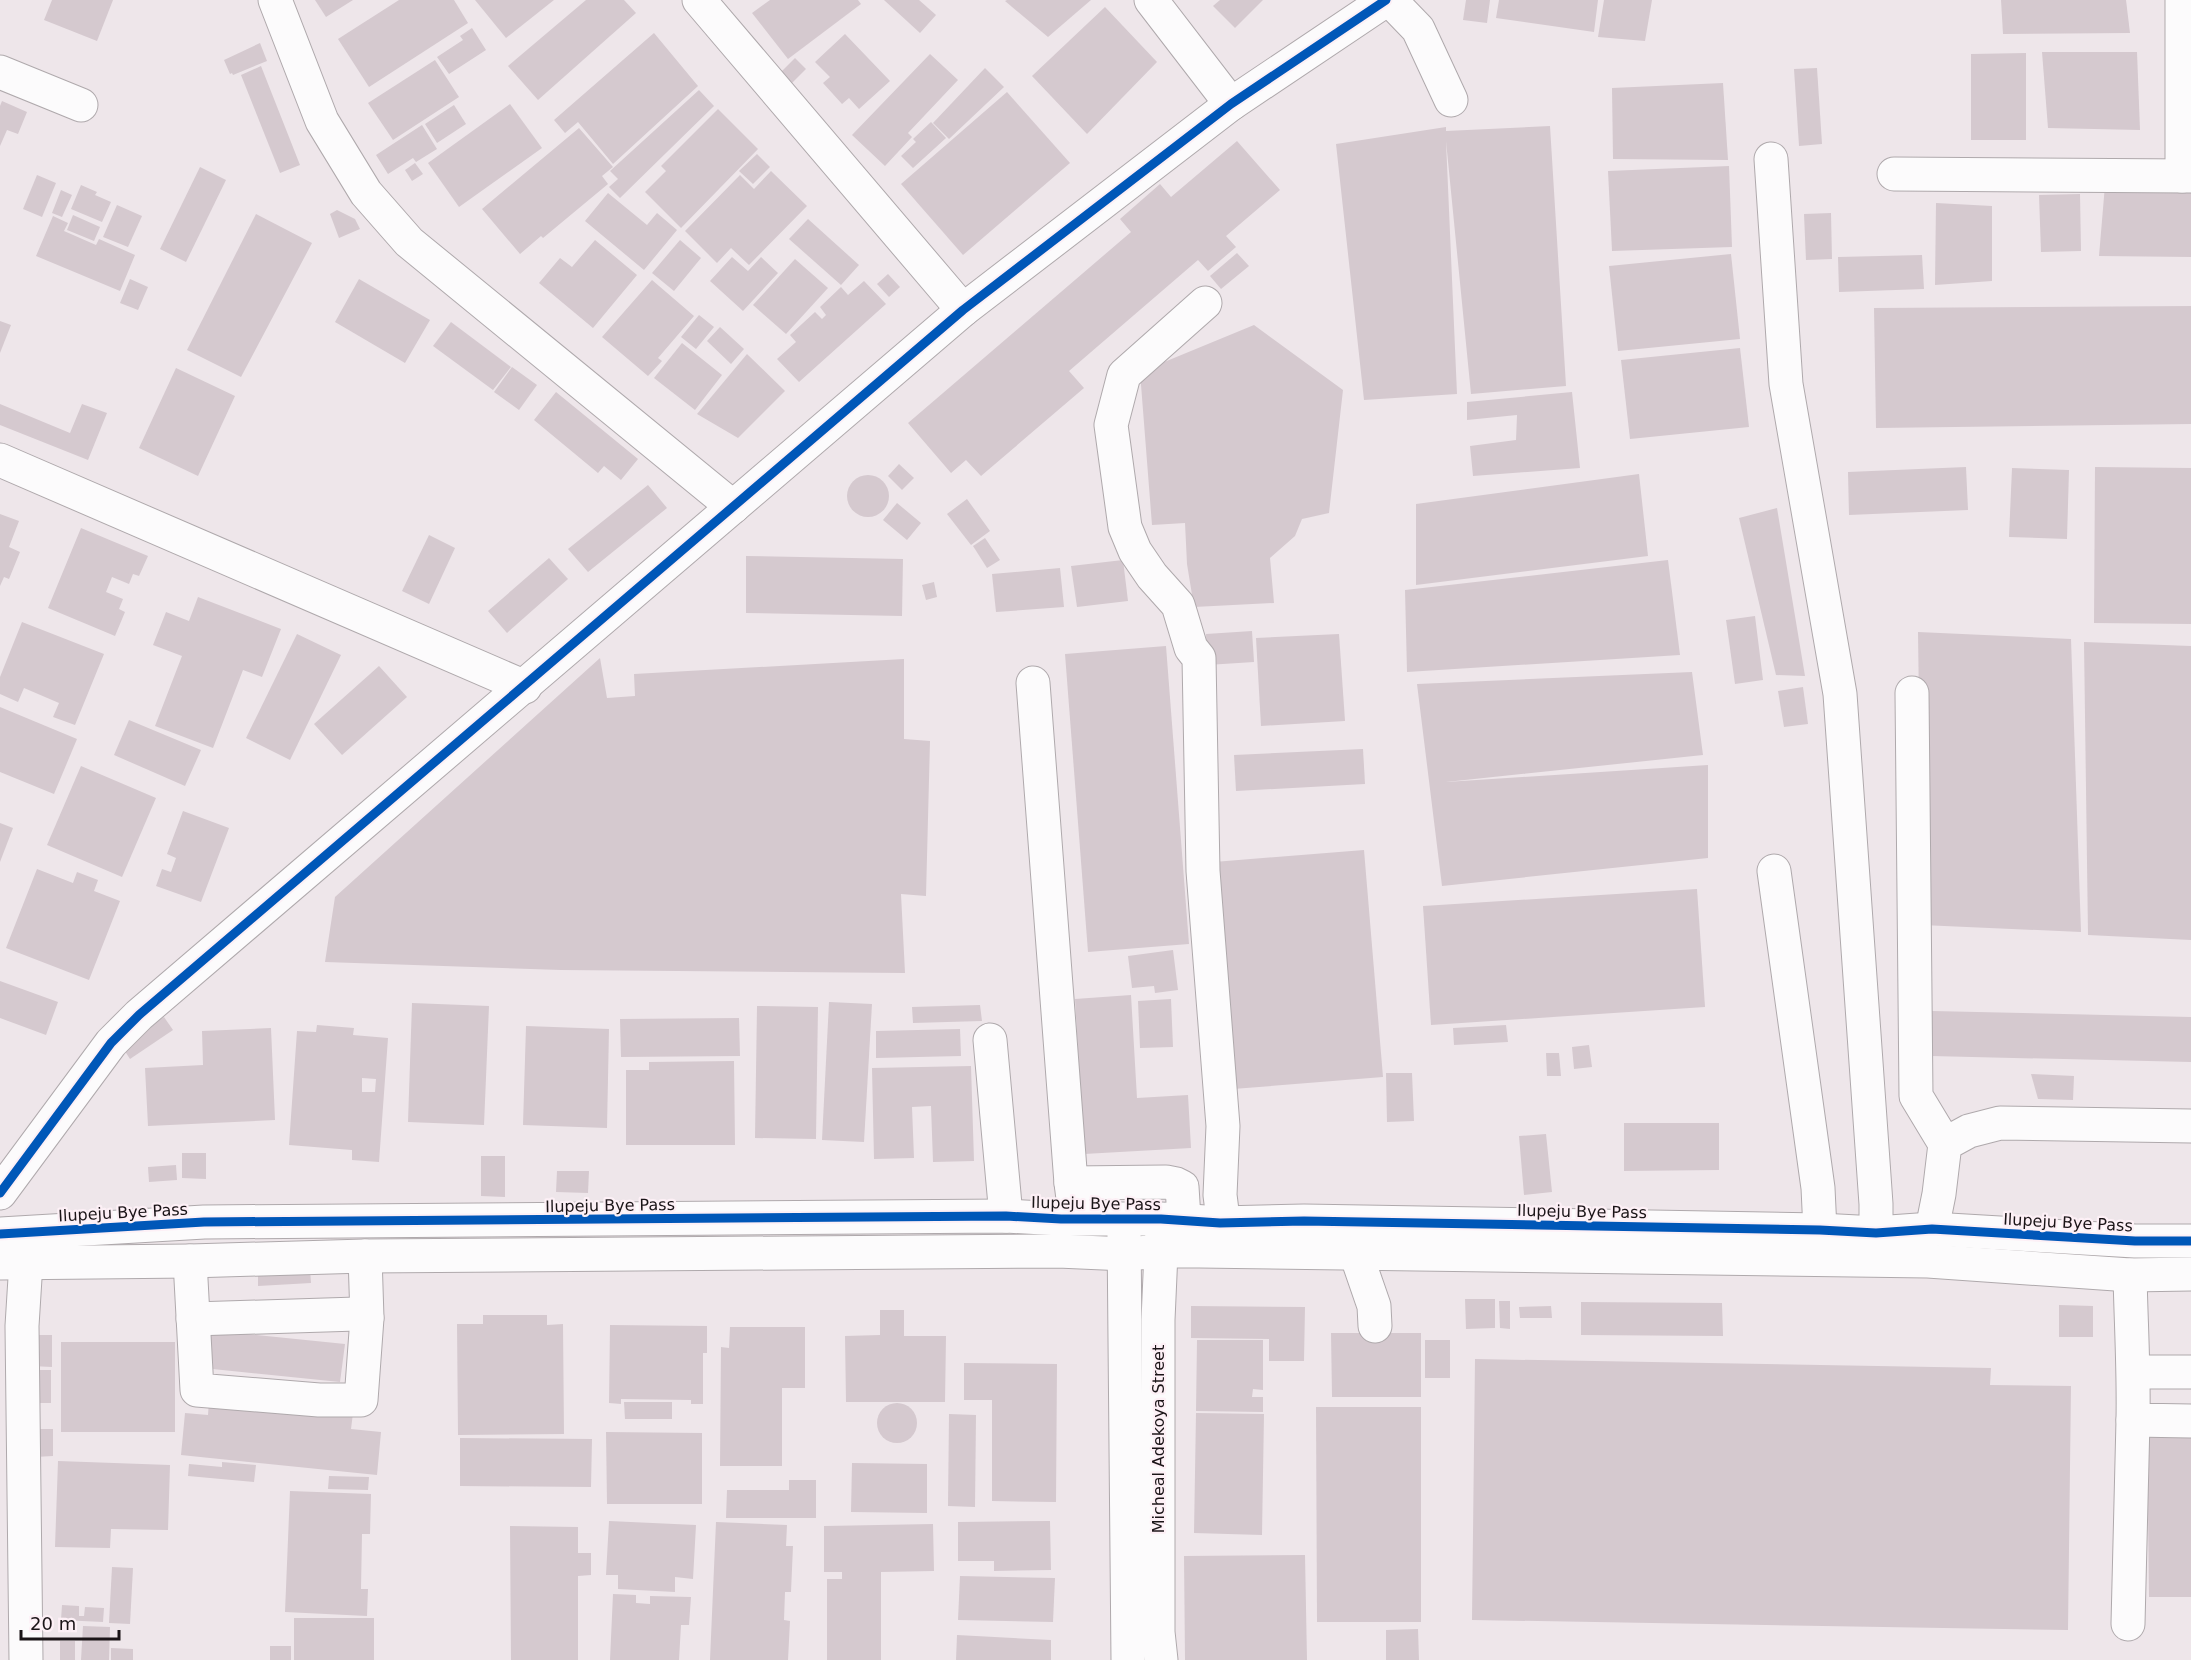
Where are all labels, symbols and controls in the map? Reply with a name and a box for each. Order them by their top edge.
street label: Ilupeju Bye Pass [1031,1193,1161,1214]
street label: Ilupeju Bye Pass [545,1195,675,1216]
street label: Ilupeju Bye Pass [58,1200,188,1225]
street label: Ilupeju Bye Pass [1517,1201,1647,1222]
street label: Ilupeju Bye Pass [2003,1210,2133,1235]
street label: Micheal Adekoya Street [1149,1345,1168,1533]
scale bar [21,1603,118,1641]
text: 20 m [30,1613,76,1634]

